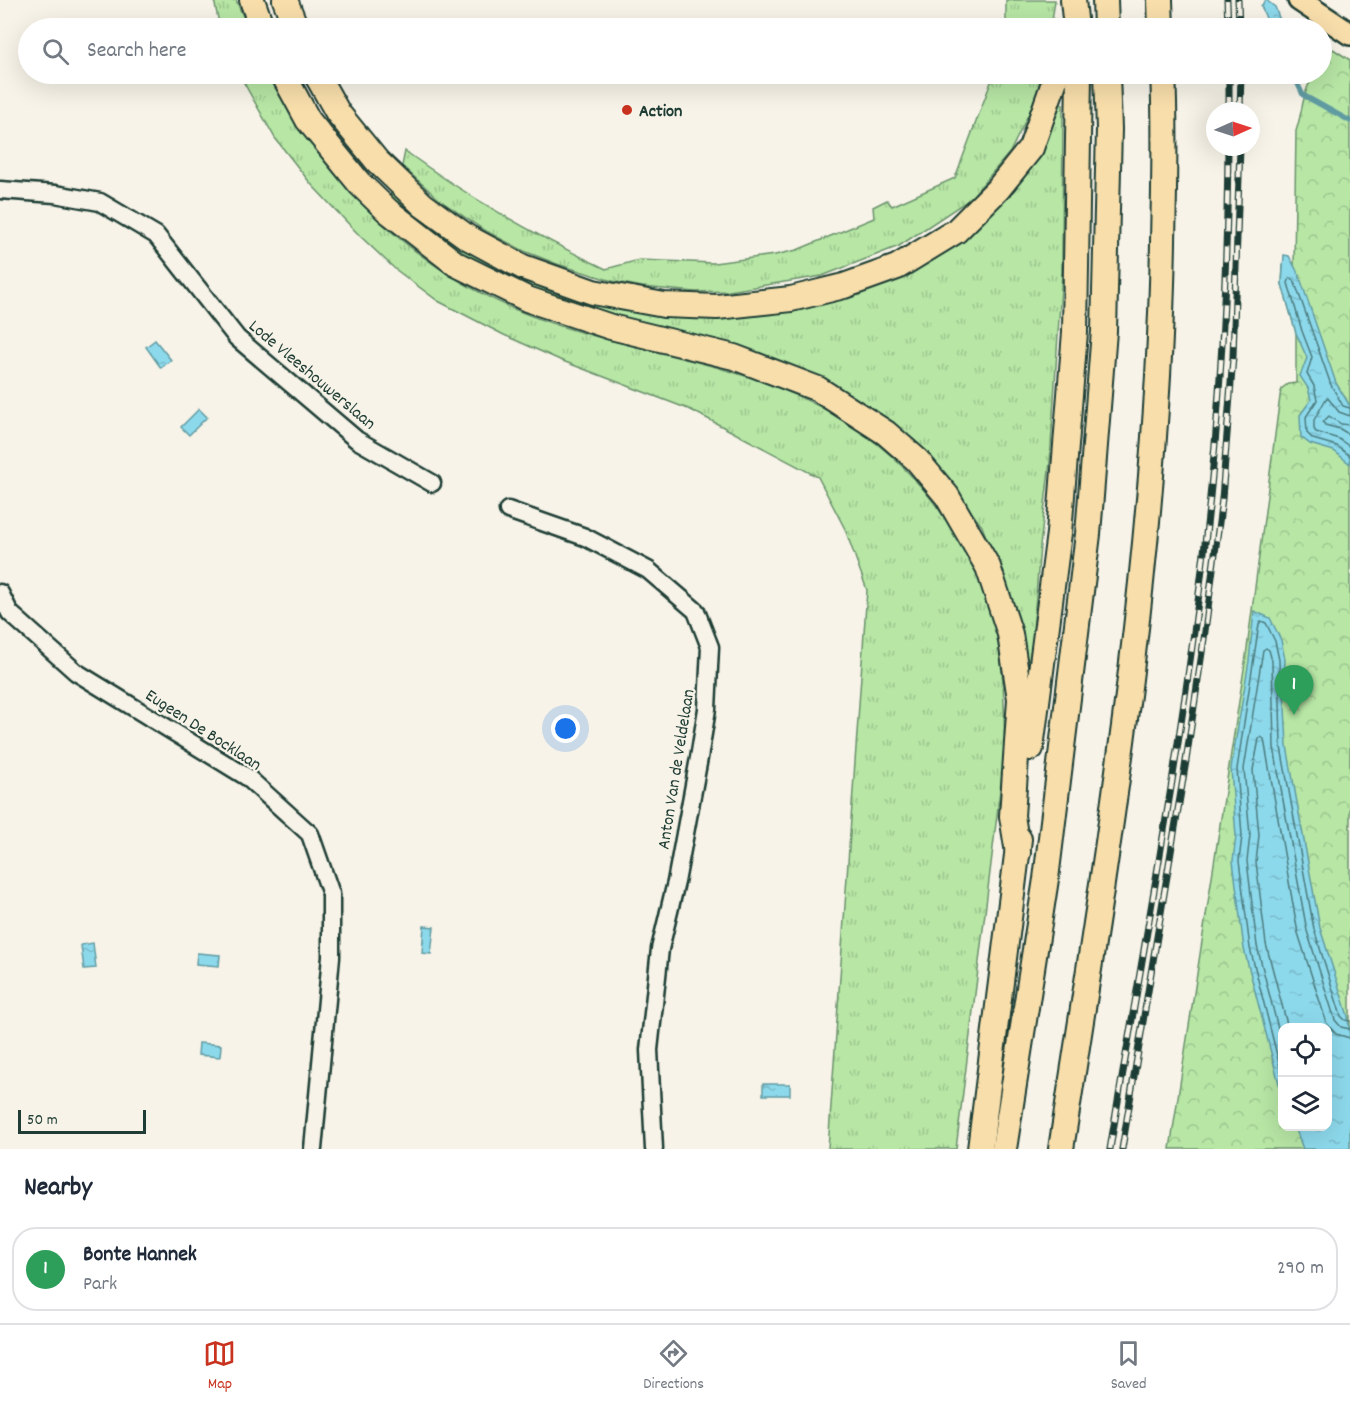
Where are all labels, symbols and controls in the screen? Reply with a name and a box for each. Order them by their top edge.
search box [18,18,1332,84]
icon: search [39,35,72,68]
text: Search here [87,36,186,67]
place label: Action [639,100,682,125]
north arrow [1206,102,1260,156]
marker: Action [620,103,634,117]
street label: Lode Vleeshouwerslaan [242,315,381,437]
pin: 1 [1274,666,1314,715]
street label: Eugeen De Bocklaan [140,684,266,778]
street label: Anton Van de Veldelaan [652,687,702,851]
your location [551,714,580,743]
map controls [1278,1023,1332,1131]
button: locate [1278,1023,1332,1077]
button: layers [1278,1077,1332,1131]
scale bar [18,1107,146,1134]
text: 50 m [27,1109,58,1132]
text: Nearby [24,1170,92,1207]
text: Bonte Hannek [83,1240,197,1271]
text: 1 [43,1255,48,1283]
text: 290 m [1277,1255,1324,1283]
text: Park [83,1271,117,1299]
tab: Map [203,1337,236,1396]
tab: Directions [643,1337,704,1396]
tab: Saved [1111,1337,1147,1396]

